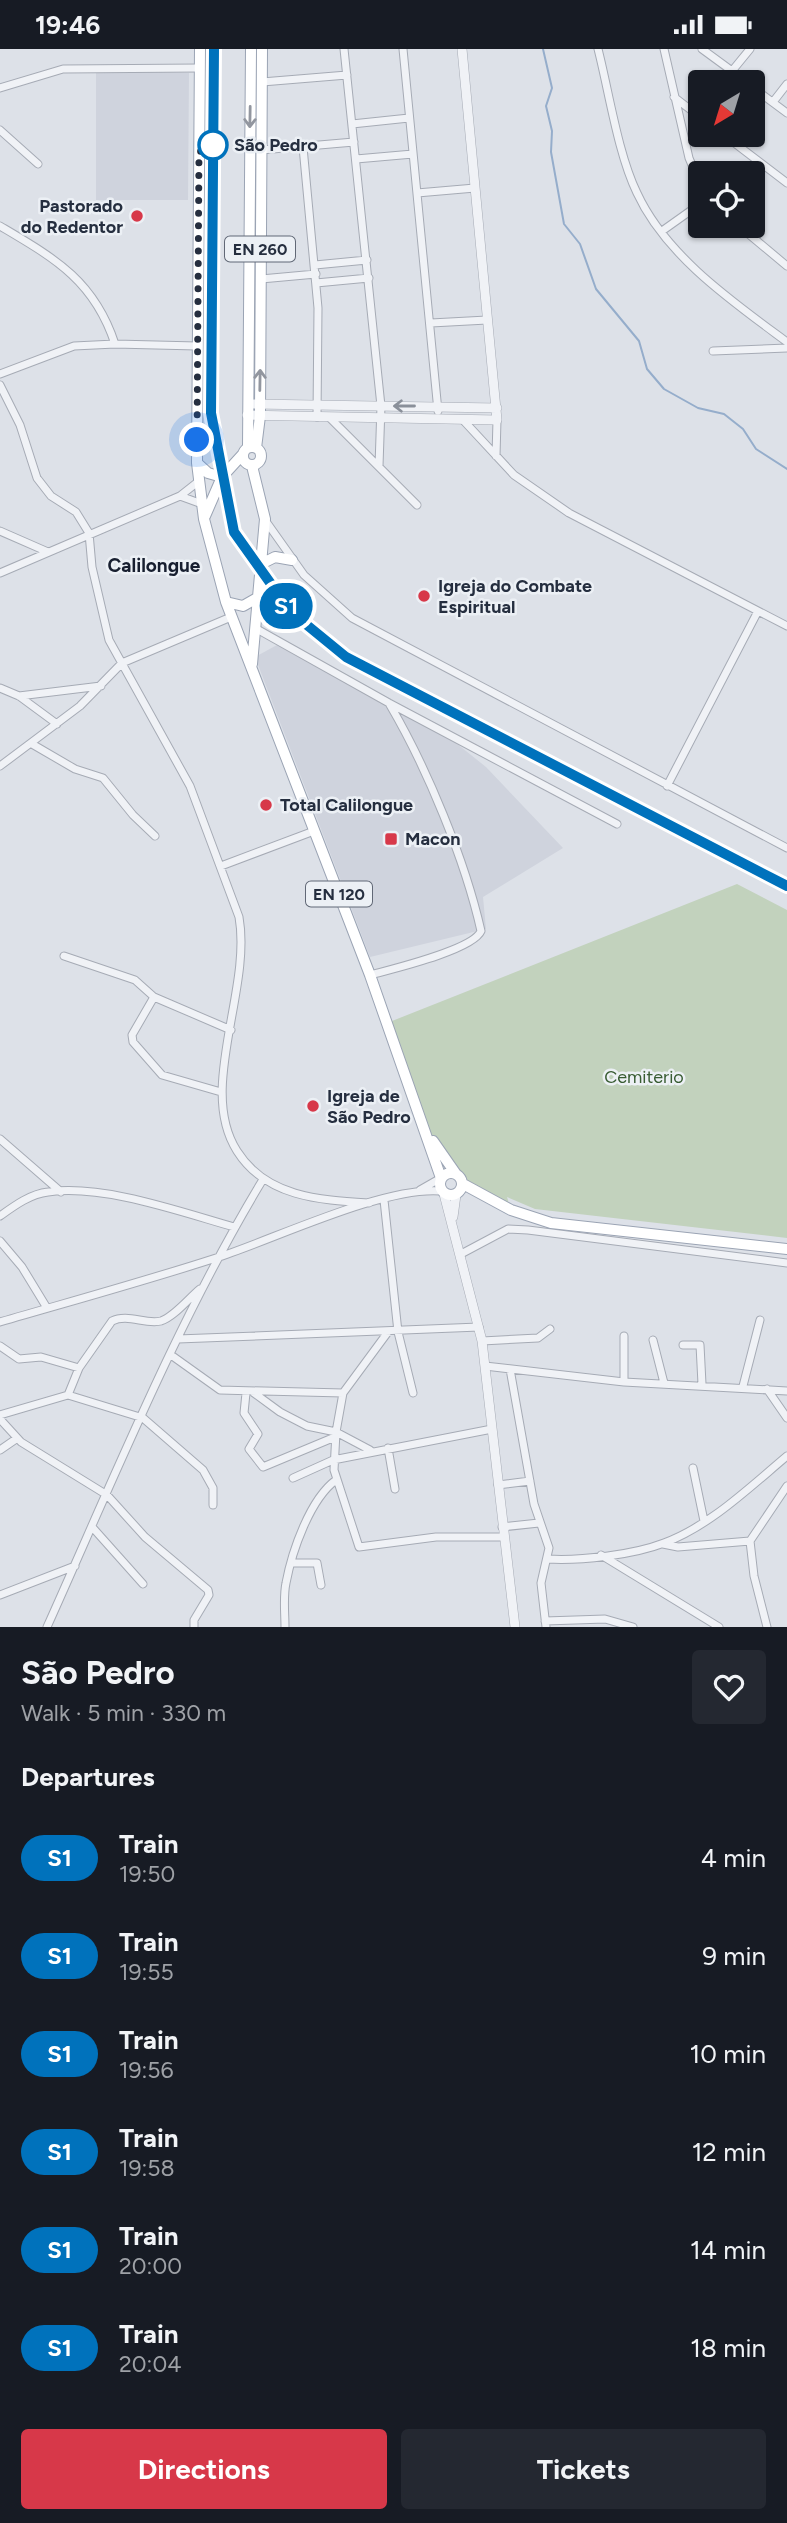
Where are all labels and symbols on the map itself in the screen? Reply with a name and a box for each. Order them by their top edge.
north arrow [688,70,765,147]
one-way arrow [243,105,257,128]
marker: São Pedro [198,130,228,160]
place label: São Pedro [234,134,318,156]
place label: Pastorado do Redentor [21,195,123,238]
marker: Pastorado do Redentor [129,208,145,224]
road number: EN 260 [225,237,295,261]
one-way arrow [253,369,267,392]
one-way arrow [393,399,416,413]
your location [179,422,214,457]
district label: Calilongue [108,554,201,577]
place label: Igreja do Combate Espiritual [438,575,592,618]
line badge: S1 [254,583,318,629]
marker: Igreja do Combate Espiritual [416,588,432,604]
place label: Total Calilongue [280,794,413,816]
marker: Total Calilongue [258,797,274,813]
place label: Macon [405,828,461,850]
marker: Macon [383,831,399,847]
road number: EN 120 [306,881,372,907]
park label: Cemiterio [604,1066,684,1088]
place label: Igreja de São Pedro [327,1085,411,1128]
marker: Igreja de São Pedro [305,1098,321,1114]

